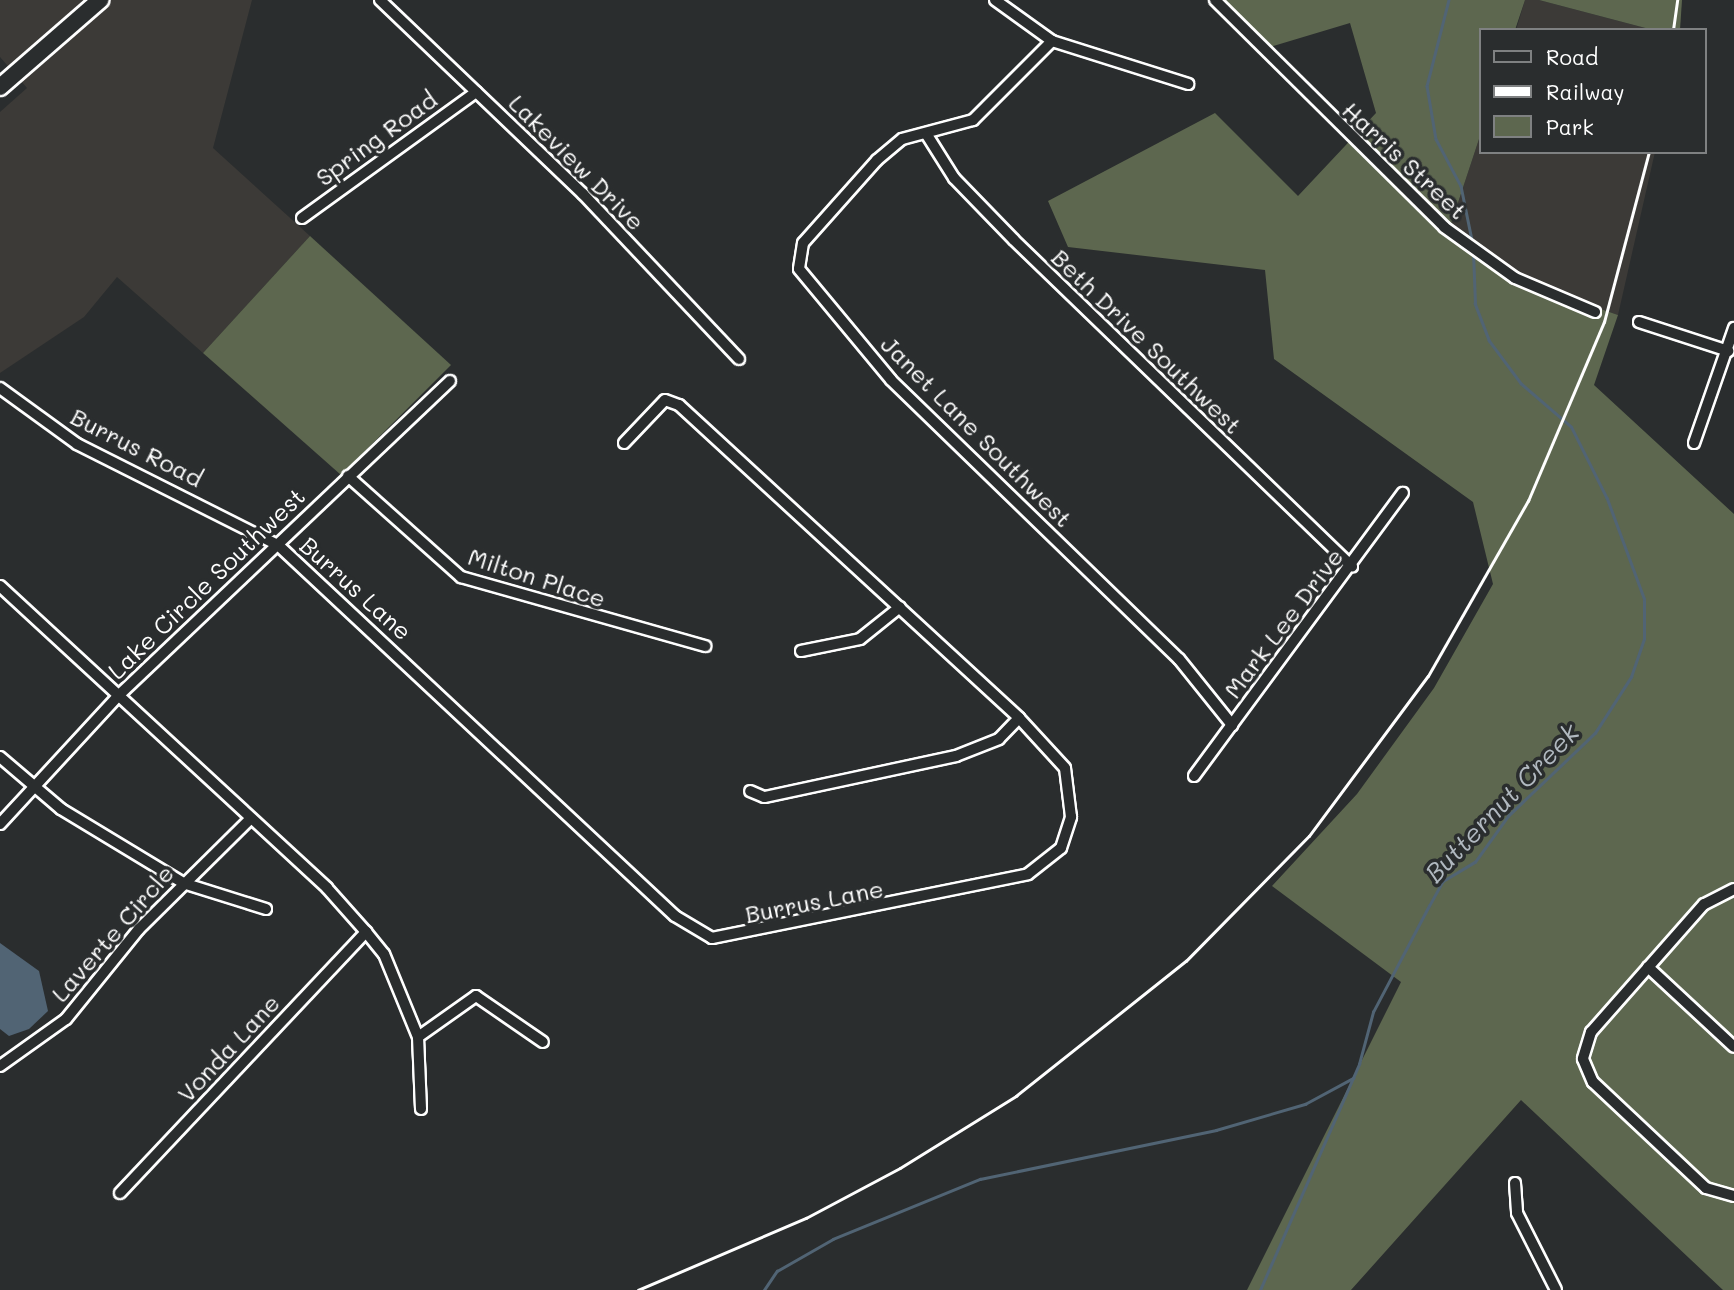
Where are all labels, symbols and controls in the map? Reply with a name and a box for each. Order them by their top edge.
legend [1478,28,1706,154]
text: Road [1546,43,1598,70]
text: Railway [1546,78,1625,105]
street label: Spring Road [310,85,442,191]
street label: Lakeview Drive [503,88,651,236]
street label: Harris Street [1337,95,1473,225]
text: Park [1546,113,1594,140]
street label: Beth Drive Southwest [1046,243,1248,439]
street label: Janet Lane Southwest [875,329,1079,533]
street label: Burrus Road [66,401,208,493]
street label: Lake Circle Southwest [102,481,310,685]
street label: Burrus Lane [294,530,418,646]
street label: Milton Place [465,541,609,613]
street label: Mark Lee Drive [1217,542,1349,704]
water label: Butternut Creek [1418,717,1586,889]
street label: Laverte Circle [45,859,179,1007]
street label: Burrus Lane [742,873,886,929]
street label: Vonda Lane [171,988,285,1108]

